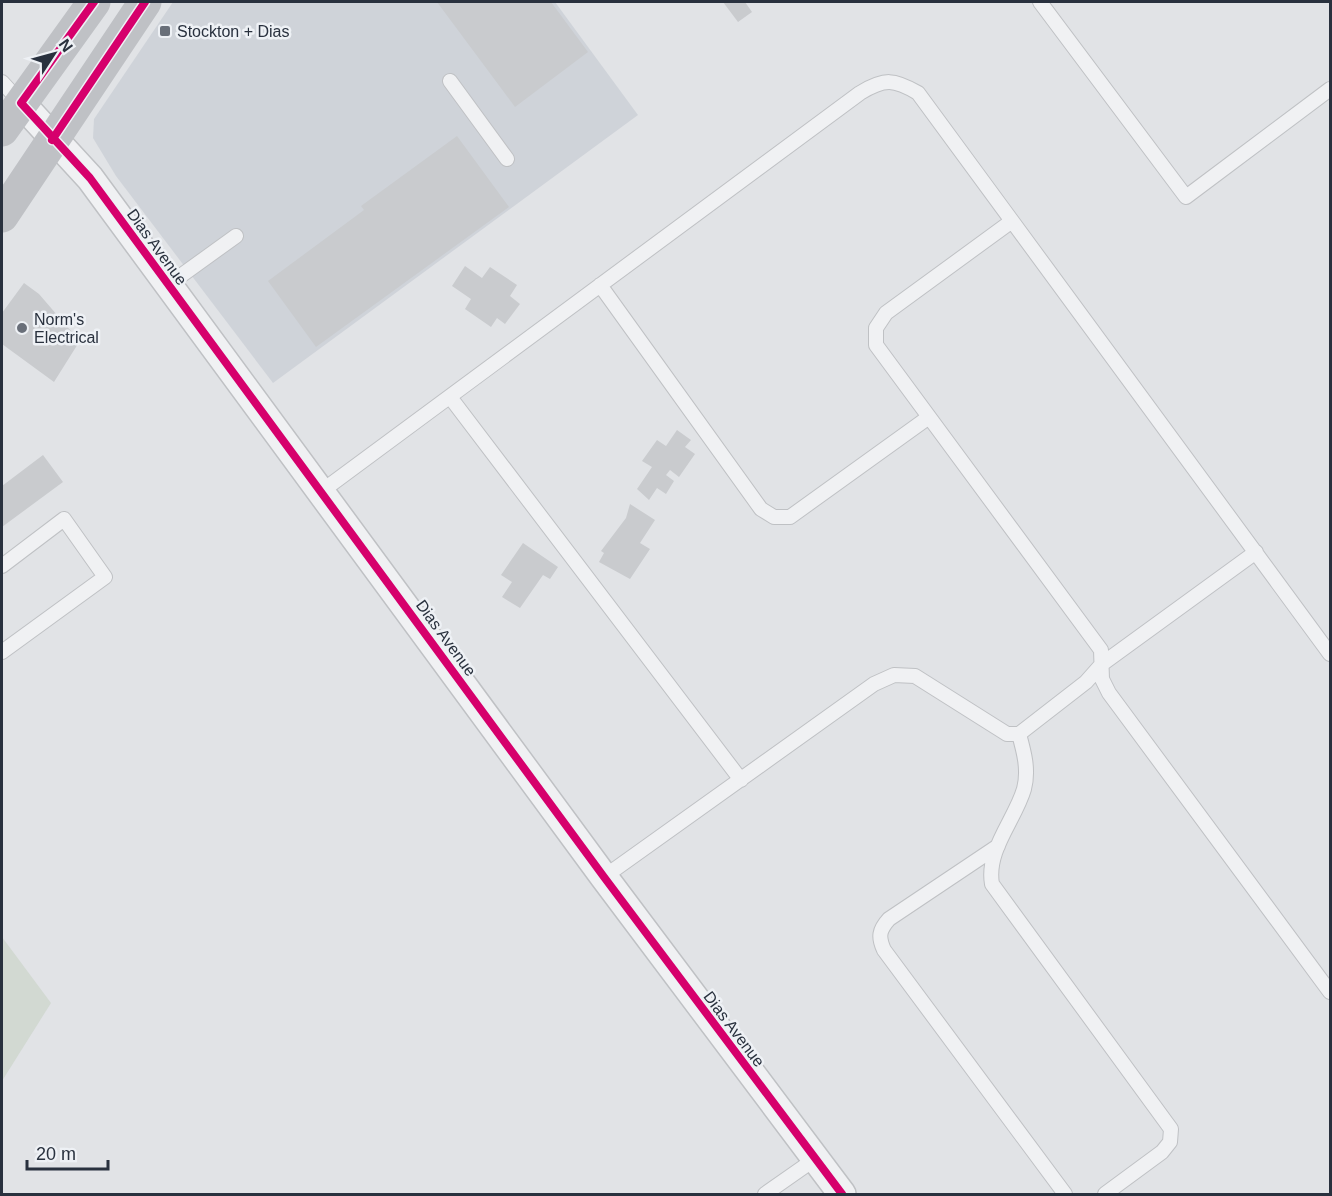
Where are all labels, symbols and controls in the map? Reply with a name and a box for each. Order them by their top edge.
place label: Stockton + Dias [177,23,290,40]
north arrow [24,24,84,84]
marker: Stockton + Dias [158,24,172,38]
text: N [55,36,76,55]
street label: Dias Avenue [124,206,190,288]
place label: Norm's Electrical [34,311,99,346]
marker: Norm's Electrical [15,321,29,335]
street label: Dias Avenue [413,597,479,679]
street label: Dias Avenue [700,988,768,1070]
scale bar [27,1133,108,1171]
text: 20 m [36,1144,76,1164]

